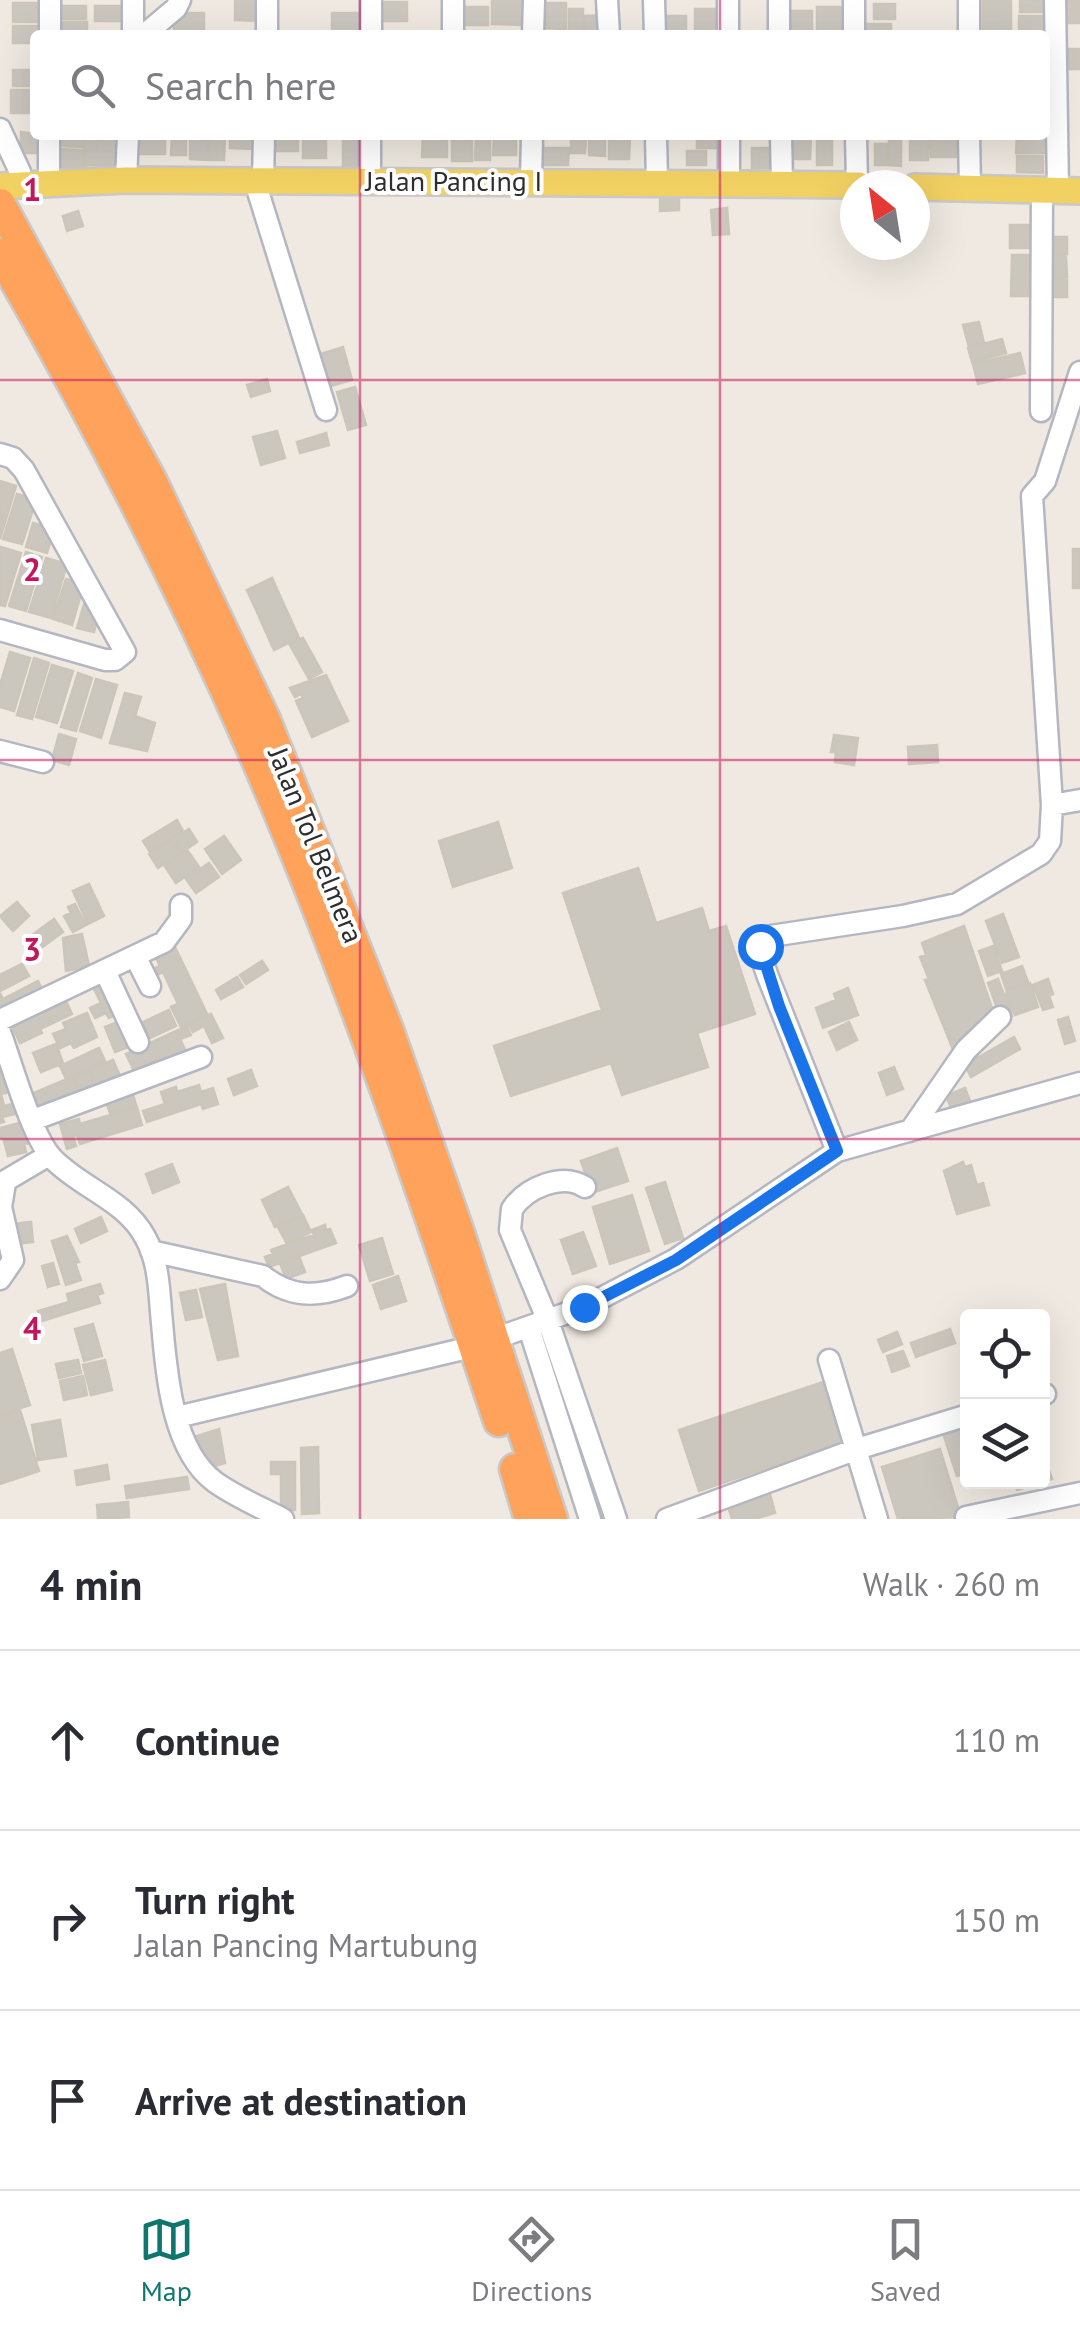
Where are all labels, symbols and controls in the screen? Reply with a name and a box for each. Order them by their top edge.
search box [30,30,1050,140]
icon: search [65,58,120,113]
text: Search here [145,61,337,110]
street label: Jalan Pancing I [365,162,542,199]
text: 1 [23,168,41,210]
north arrow [840,170,930,260]
text: 2 [23,548,41,590]
street label: Jalan Tol Belmera [260,741,373,948]
route start [738,924,784,970]
text: 3 [23,928,41,970]
route end [562,1285,608,1331]
text: 4 [23,1307,41,1349]
map controls [960,1309,1050,1489]
button: locate [960,1309,1050,1399]
button: layers [960,1399,1050,1489]
text: 4 min [40,1557,142,1612]
text: Walk · 260 m [863,1563,1040,1605]
icon: ahead [40,1713,95,1768]
text: Continue [135,1716,280,1765]
text: 110 m [953,1719,1040,1761]
text: Turn right [135,1875,295,1924]
icon: right [40,1893,95,1948]
text: 150 m [953,1899,1040,1941]
text: Jalan Pancing Martubung [135,1924,478,1966]
icon: arrive [40,2073,95,2128]
text: Arrive at destination [135,2076,467,2125]
tab: Map [139,2212,194,2309]
tab: Directions [471,2212,592,2309]
tab: Saved [870,2212,941,2309]

